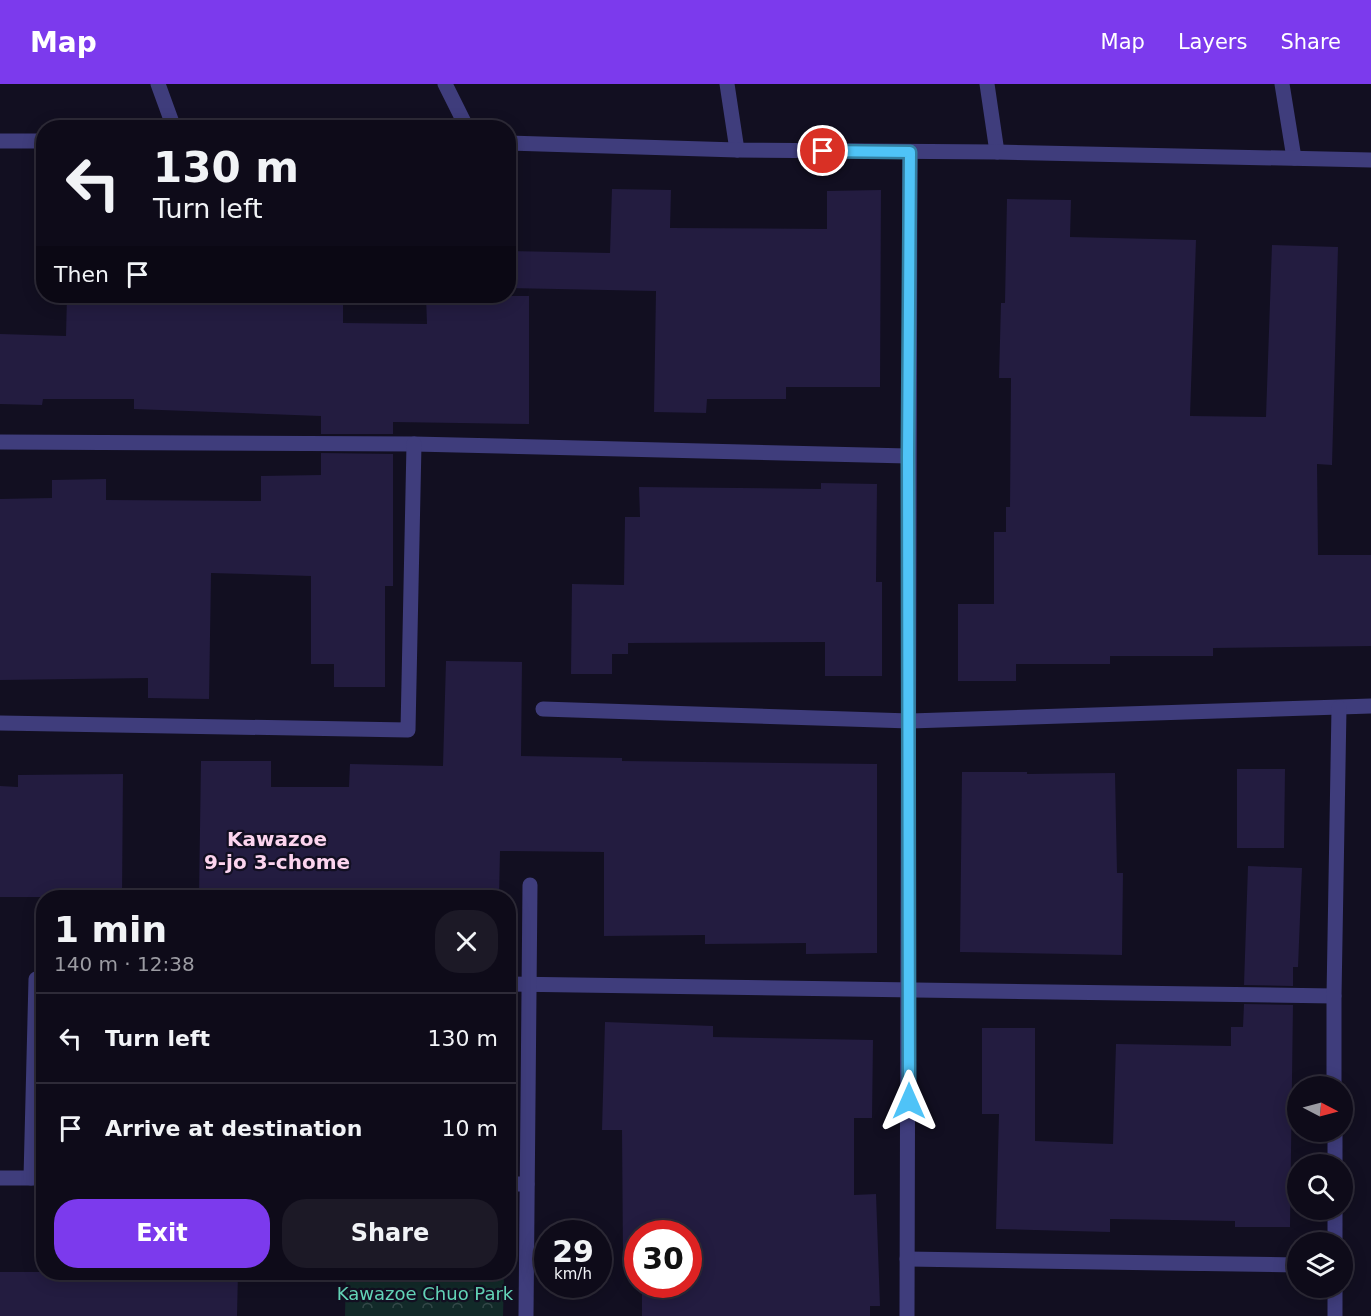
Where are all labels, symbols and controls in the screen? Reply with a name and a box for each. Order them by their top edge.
text: Map [30,26,97,59]
text: Map [1101,30,1145,54]
text: Layers [1178,30,1247,54]
text: Share [1280,30,1341,54]
pin [797,125,848,176]
icon: arrive [806,134,839,167]
text: 130 m [153,143,299,192]
icon: left [54,144,132,222]
text: Turn left [153,193,263,224]
icon: arrive [121,258,154,291]
text: Then [54,262,109,287]
district label: Kawazoe 9-jo 3-chome [204,827,350,874]
text: 1 min [54,909,167,950]
button: close [435,910,498,973]
text: 140 m · 12:38 [54,952,195,976]
icon: left [54,1022,87,1055]
text: Turn left [105,1026,210,1051]
text: 130 m [428,1026,498,1051]
position arrow [877,1069,941,1133]
north arrow [1287,1076,1353,1142]
map controls [1287,1076,1353,1298]
icon: arrive [54,1112,87,1145]
text: Arrive at destination [105,1116,362,1141]
text: 10 m [442,1116,498,1141]
button: search [1287,1154,1353,1220]
button: Exit [54,1199,270,1268]
button: Share [282,1199,498,1268]
speed limit sign: 30 [624,1220,702,1298]
button: layers [1287,1232,1353,1298]
text: 29 [552,1234,594,1269]
text: km/h [554,1265,592,1283]
park label: Kawazoe Chuo Park [337,1283,514,1304]

